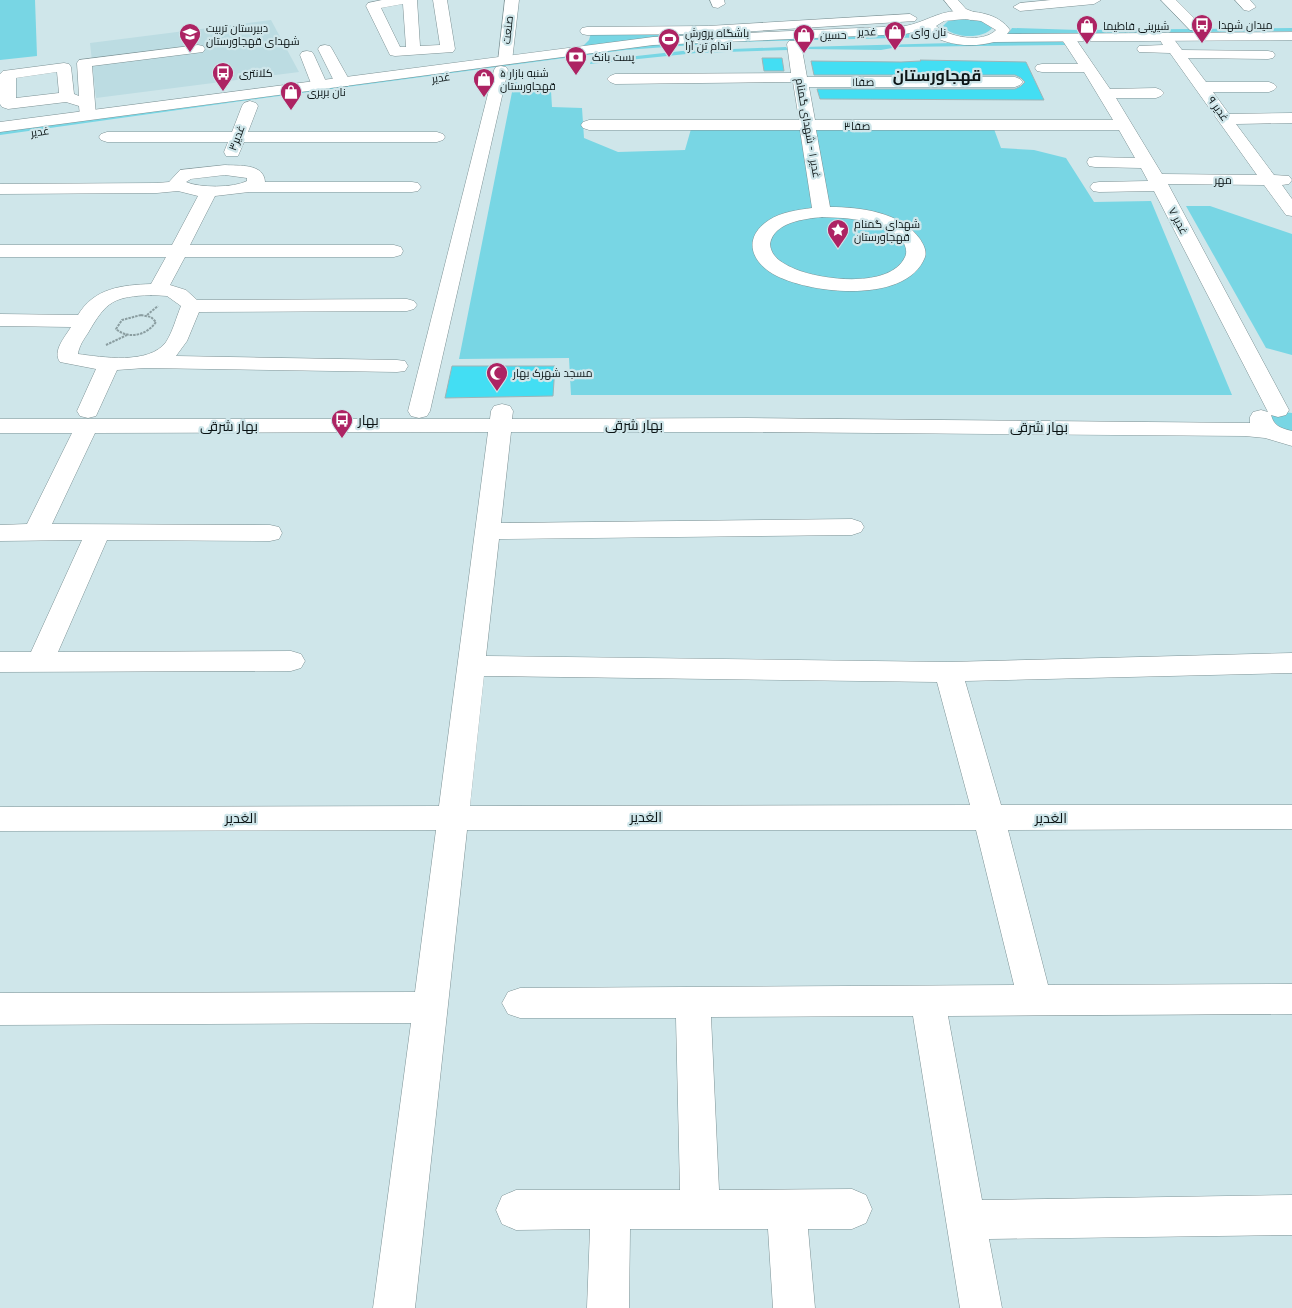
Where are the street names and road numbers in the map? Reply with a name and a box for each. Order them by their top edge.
street label: صنعت [500,15,516,45]
street label: غدیر [856,25,877,39]
street label: غدیر [430,70,451,86]
street label: صفا۱ [852,76,874,89]
street label: غدیر ۱ - شهدای گمنام [792,77,823,179]
street label: غدیر ۹ [1205,94,1231,124]
street label: صفا۳ [844,120,870,133]
street label: غدیر۳ [226,123,248,153]
street label: غدیر [29,124,50,140]
street label: مهر [1213,174,1232,187]
street label: غدیر ۷ [1166,205,1190,237]
street label: بهار شرقی [605,417,663,434]
street label: بهار شرقی [200,418,258,435]
street label: بهار شرقی [1010,419,1068,436]
street label: الغدیر [629,809,662,826]
street label: الغدیر [224,810,257,827]
street label: الغدیر [1034,810,1067,827]

